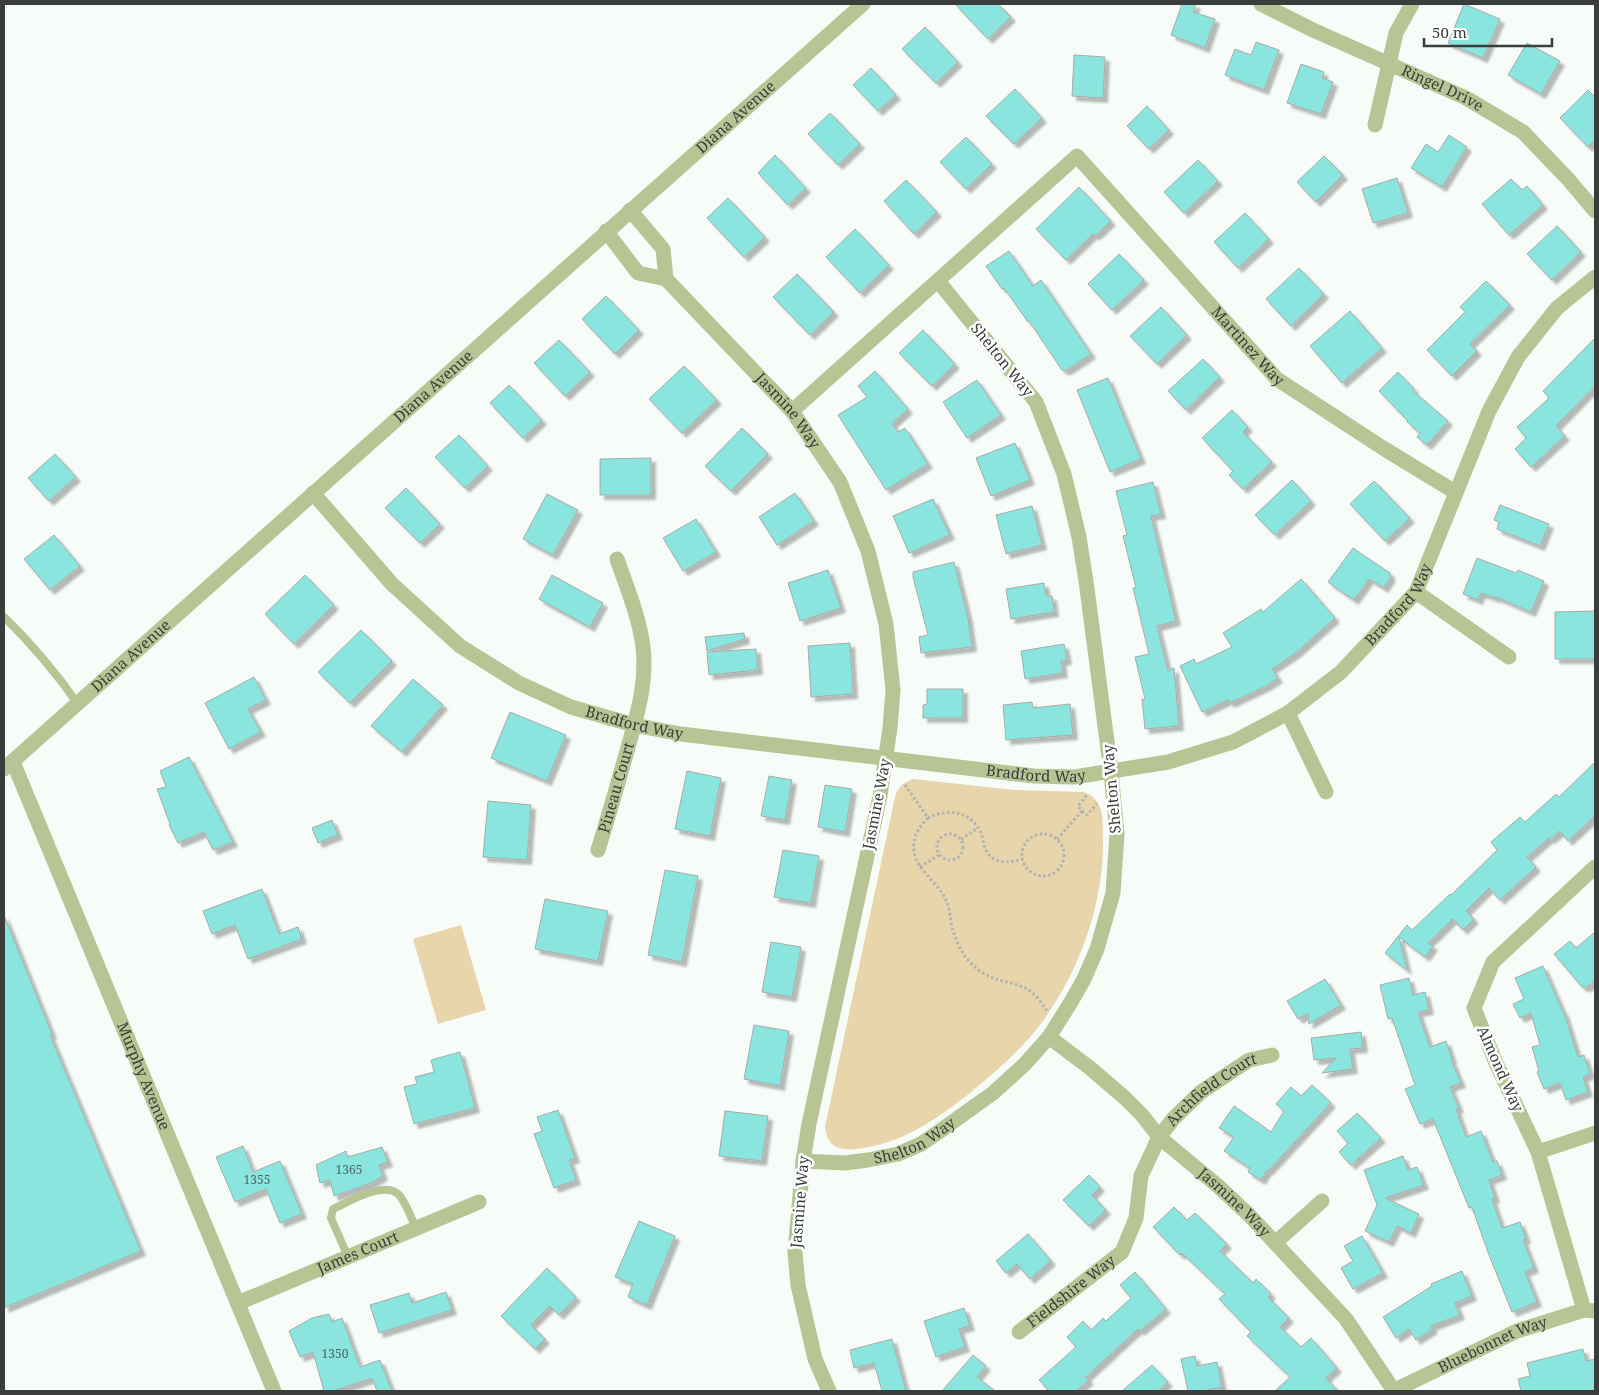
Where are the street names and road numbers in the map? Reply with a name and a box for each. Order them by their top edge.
street label: Ringel Drive [1399,60,1488,115]
street label: Diana Avenue [691,76,779,157]
street label: Martinez Way [1207,302,1289,390]
street label: Shelton Way [967,318,1039,401]
street label: Diana Avenue [389,345,477,427]
street label: Jasmine Way [751,367,826,452]
street label: Bradford Way [1360,560,1436,649]
street label: Diana Avenue [86,615,174,696]
street label: Bradford Way [584,701,686,743]
street label: Pineau Court [593,740,638,835]
street label: Shelton Way [1097,743,1125,834]
street label: Jasmine Way [857,756,895,852]
street label: Bradford Way [985,759,1087,786]
street label: Murphy Avenue [113,1019,176,1133]
street label: Almond Way [1473,1022,1529,1115]
street label: Archfield Court [1161,1048,1258,1130]
street label: Shelton Way [872,1112,959,1168]
street label: Jasmine Way [785,1154,813,1250]
street label: Jasmine Way [1194,1162,1276,1241]
street label: James Court [313,1226,401,1278]
street label: Fieldshire Way [1022,1250,1119,1331]
street label: Bluebonnet Way [1434,1311,1550,1377]

